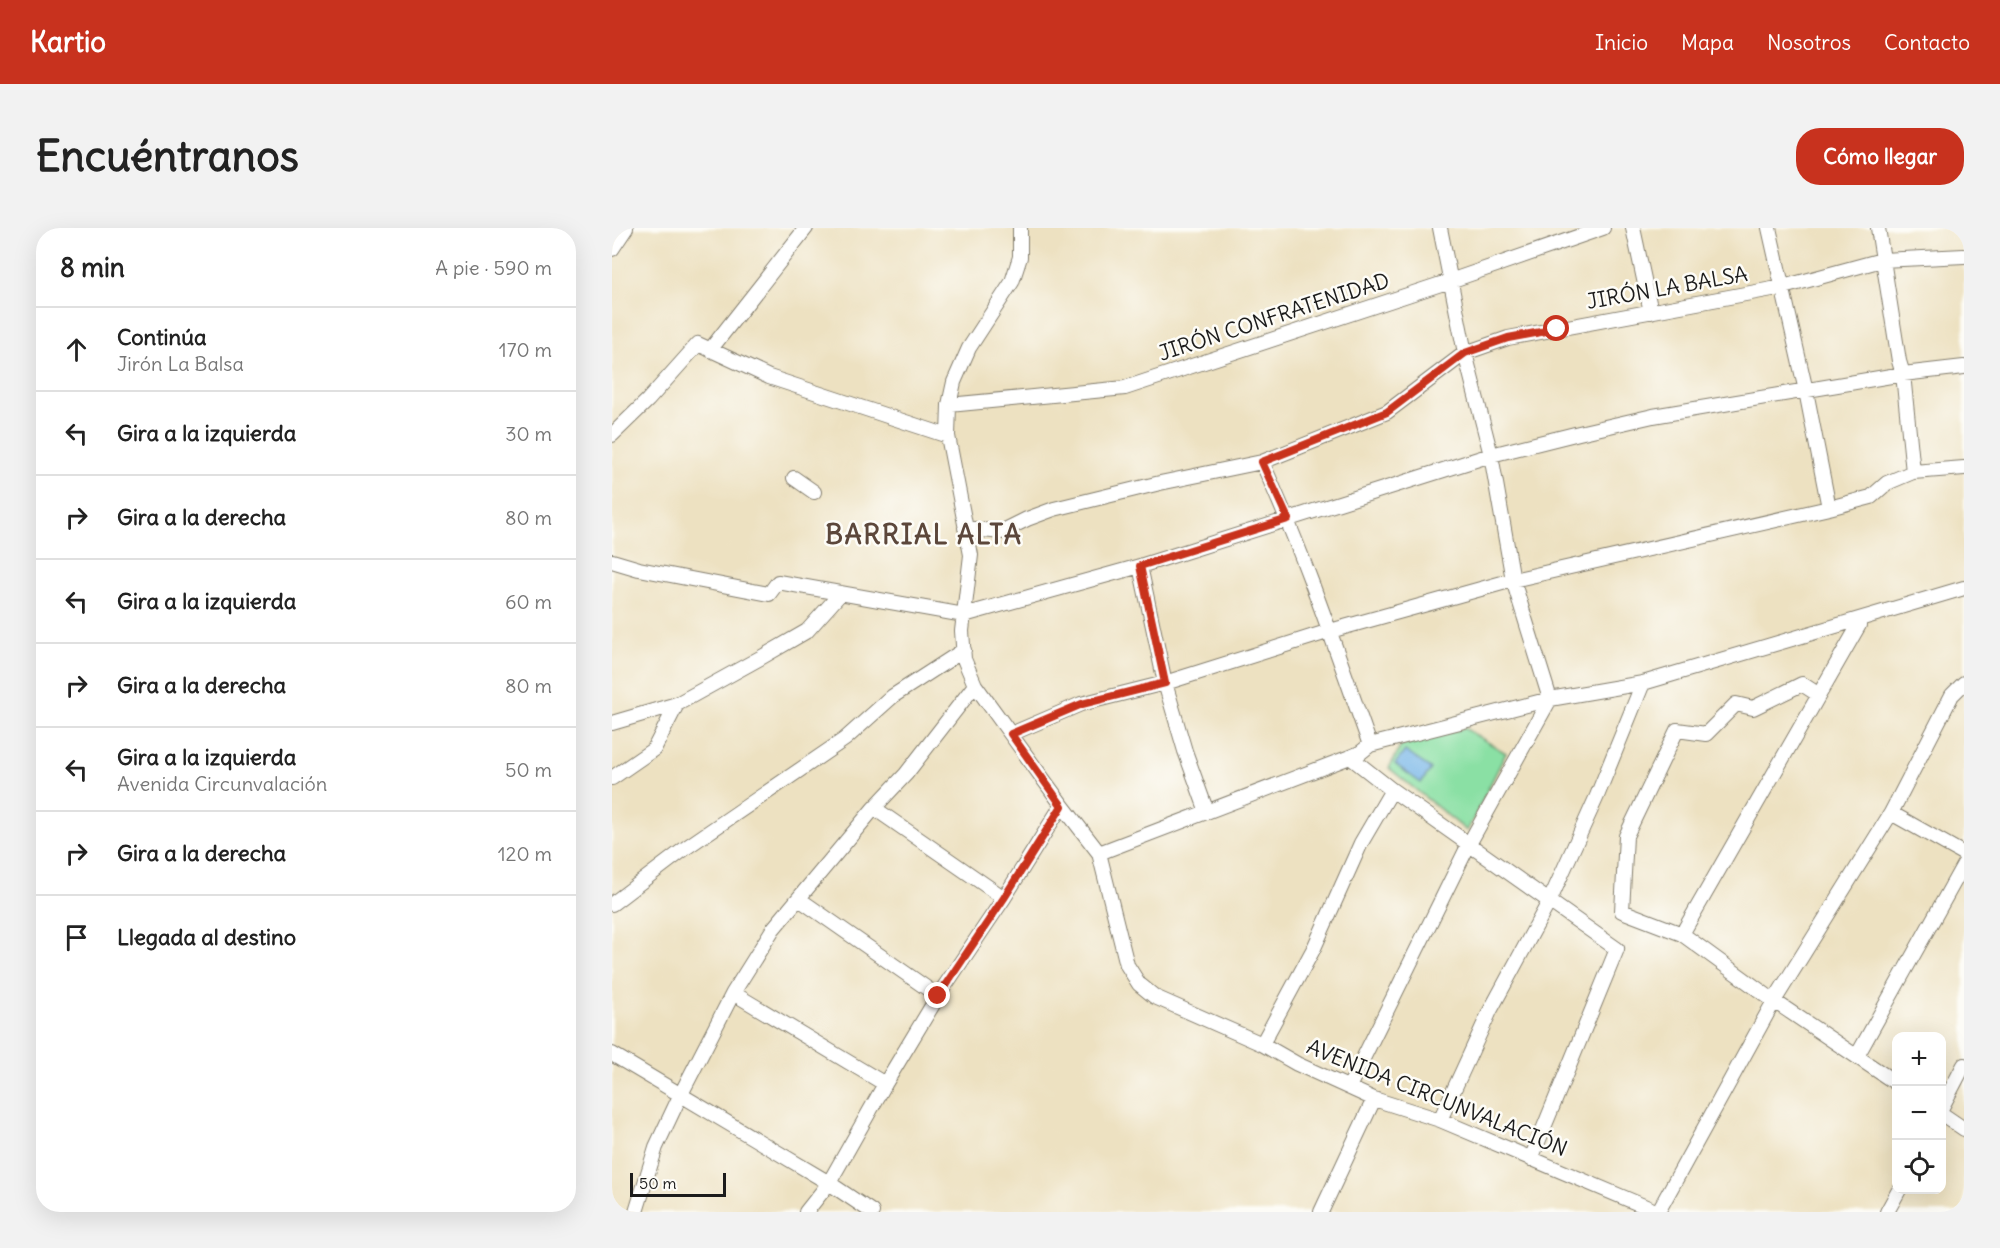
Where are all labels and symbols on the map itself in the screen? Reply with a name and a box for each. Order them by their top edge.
street label: JIRÓN LA BALSA [1584,260,1749,315]
street label: JIRÓN CONFRATENIDAD [1155,266,1393,367]
route start [1543,315,1569,341]
district label: BARRIAL ALTA [825,517,1023,551]
route end [924,982,950,1008]
street label: AVENIDA CIRCUNVALACIÓN [1303,1033,1571,1162]
scale bar [630,1170,726,1198]

